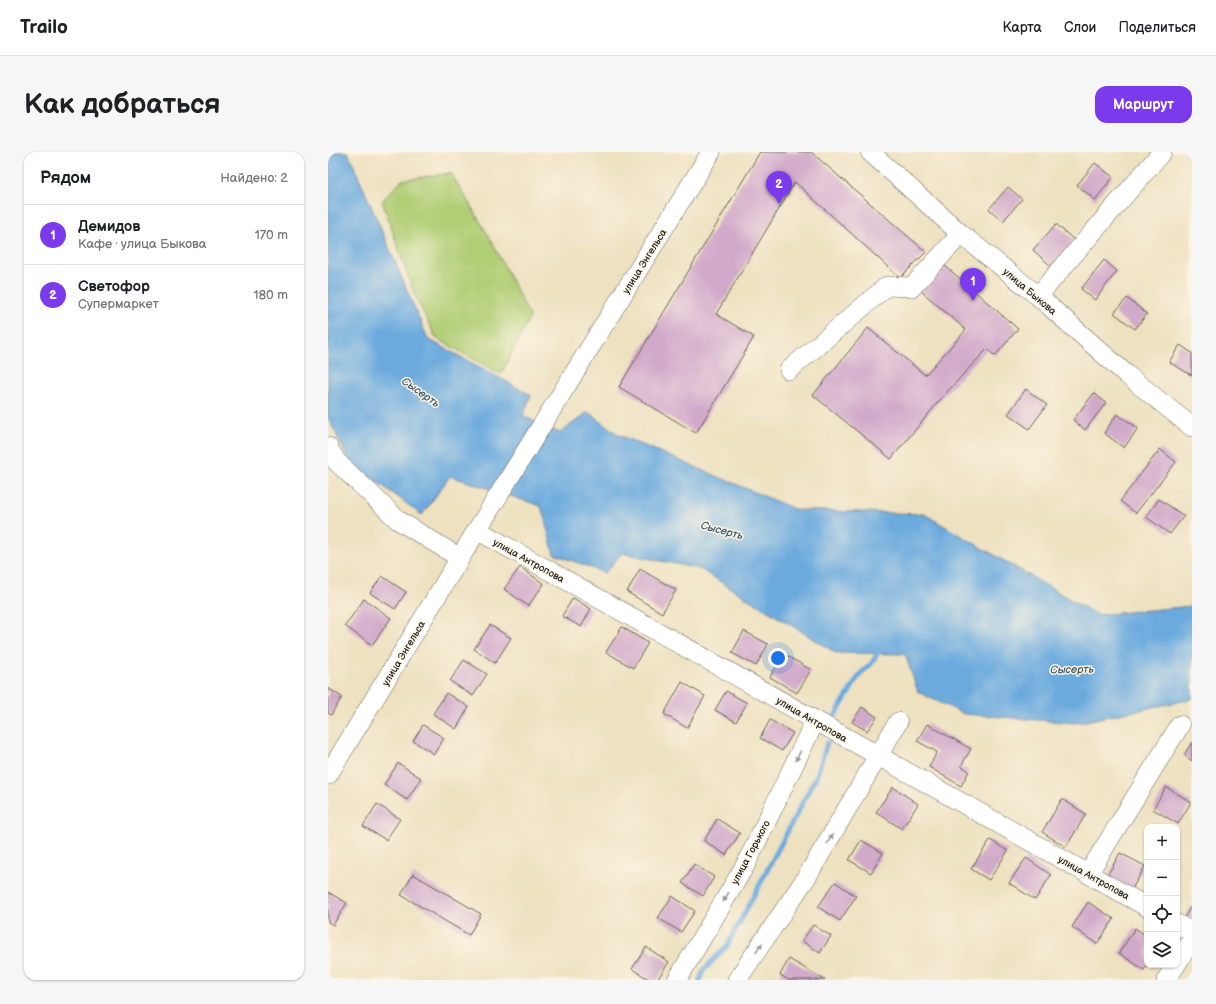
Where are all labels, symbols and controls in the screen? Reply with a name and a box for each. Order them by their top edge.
text: Trailo [20,16,68,39]
text: Карта [1002,19,1042,36]
text: Слои [1064,19,1096,36]
text: Поделиться [1118,19,1196,36]
button: Маршрут [1095,86,1192,123]
text: Как добраться [24,88,221,121]
text: Рядом [40,168,91,188]
text: Найдено: 2 [220,170,288,186]
pin: 2 [766,171,792,204]
text: Демидов [78,217,140,236]
text: 1 [50,227,56,243]
text: 170 m [255,227,288,243]
street label: улица Энгельса [620,227,670,296]
text: Кафе · улица Быкова [78,236,206,252]
street label: улица Быкова [1000,266,1059,318]
pin: 1 [960,268,986,301]
text: Светофор [78,277,150,296]
text: 2 [49,287,57,303]
text: 180 m [253,287,288,303]
text: Супермаркет [78,296,159,312]
water label: Сысерть [399,375,443,411]
water label: Сысерть [699,519,745,543]
street label: улица Антропова [491,536,566,585]
street label: улица Энгельса [380,619,428,688]
your location [768,648,788,668]
water label: Сысерть [1050,663,1094,676]
street label: улица Антропова [774,695,849,745]
one-way arrow [795,750,801,762]
street label: улица Горького [729,818,773,887]
map controls [1144,824,1180,968]
button: + [1144,824,1180,860]
one-way arrow [826,833,833,845]
street label: улица Антропова [1056,853,1131,902]
button: − [1144,860,1180,896]
one-way arrow [723,891,730,903]
button: locate [1144,896,1180,932]
button: layers [1144,932,1180,968]
one-way arrow [755,943,763,953]

